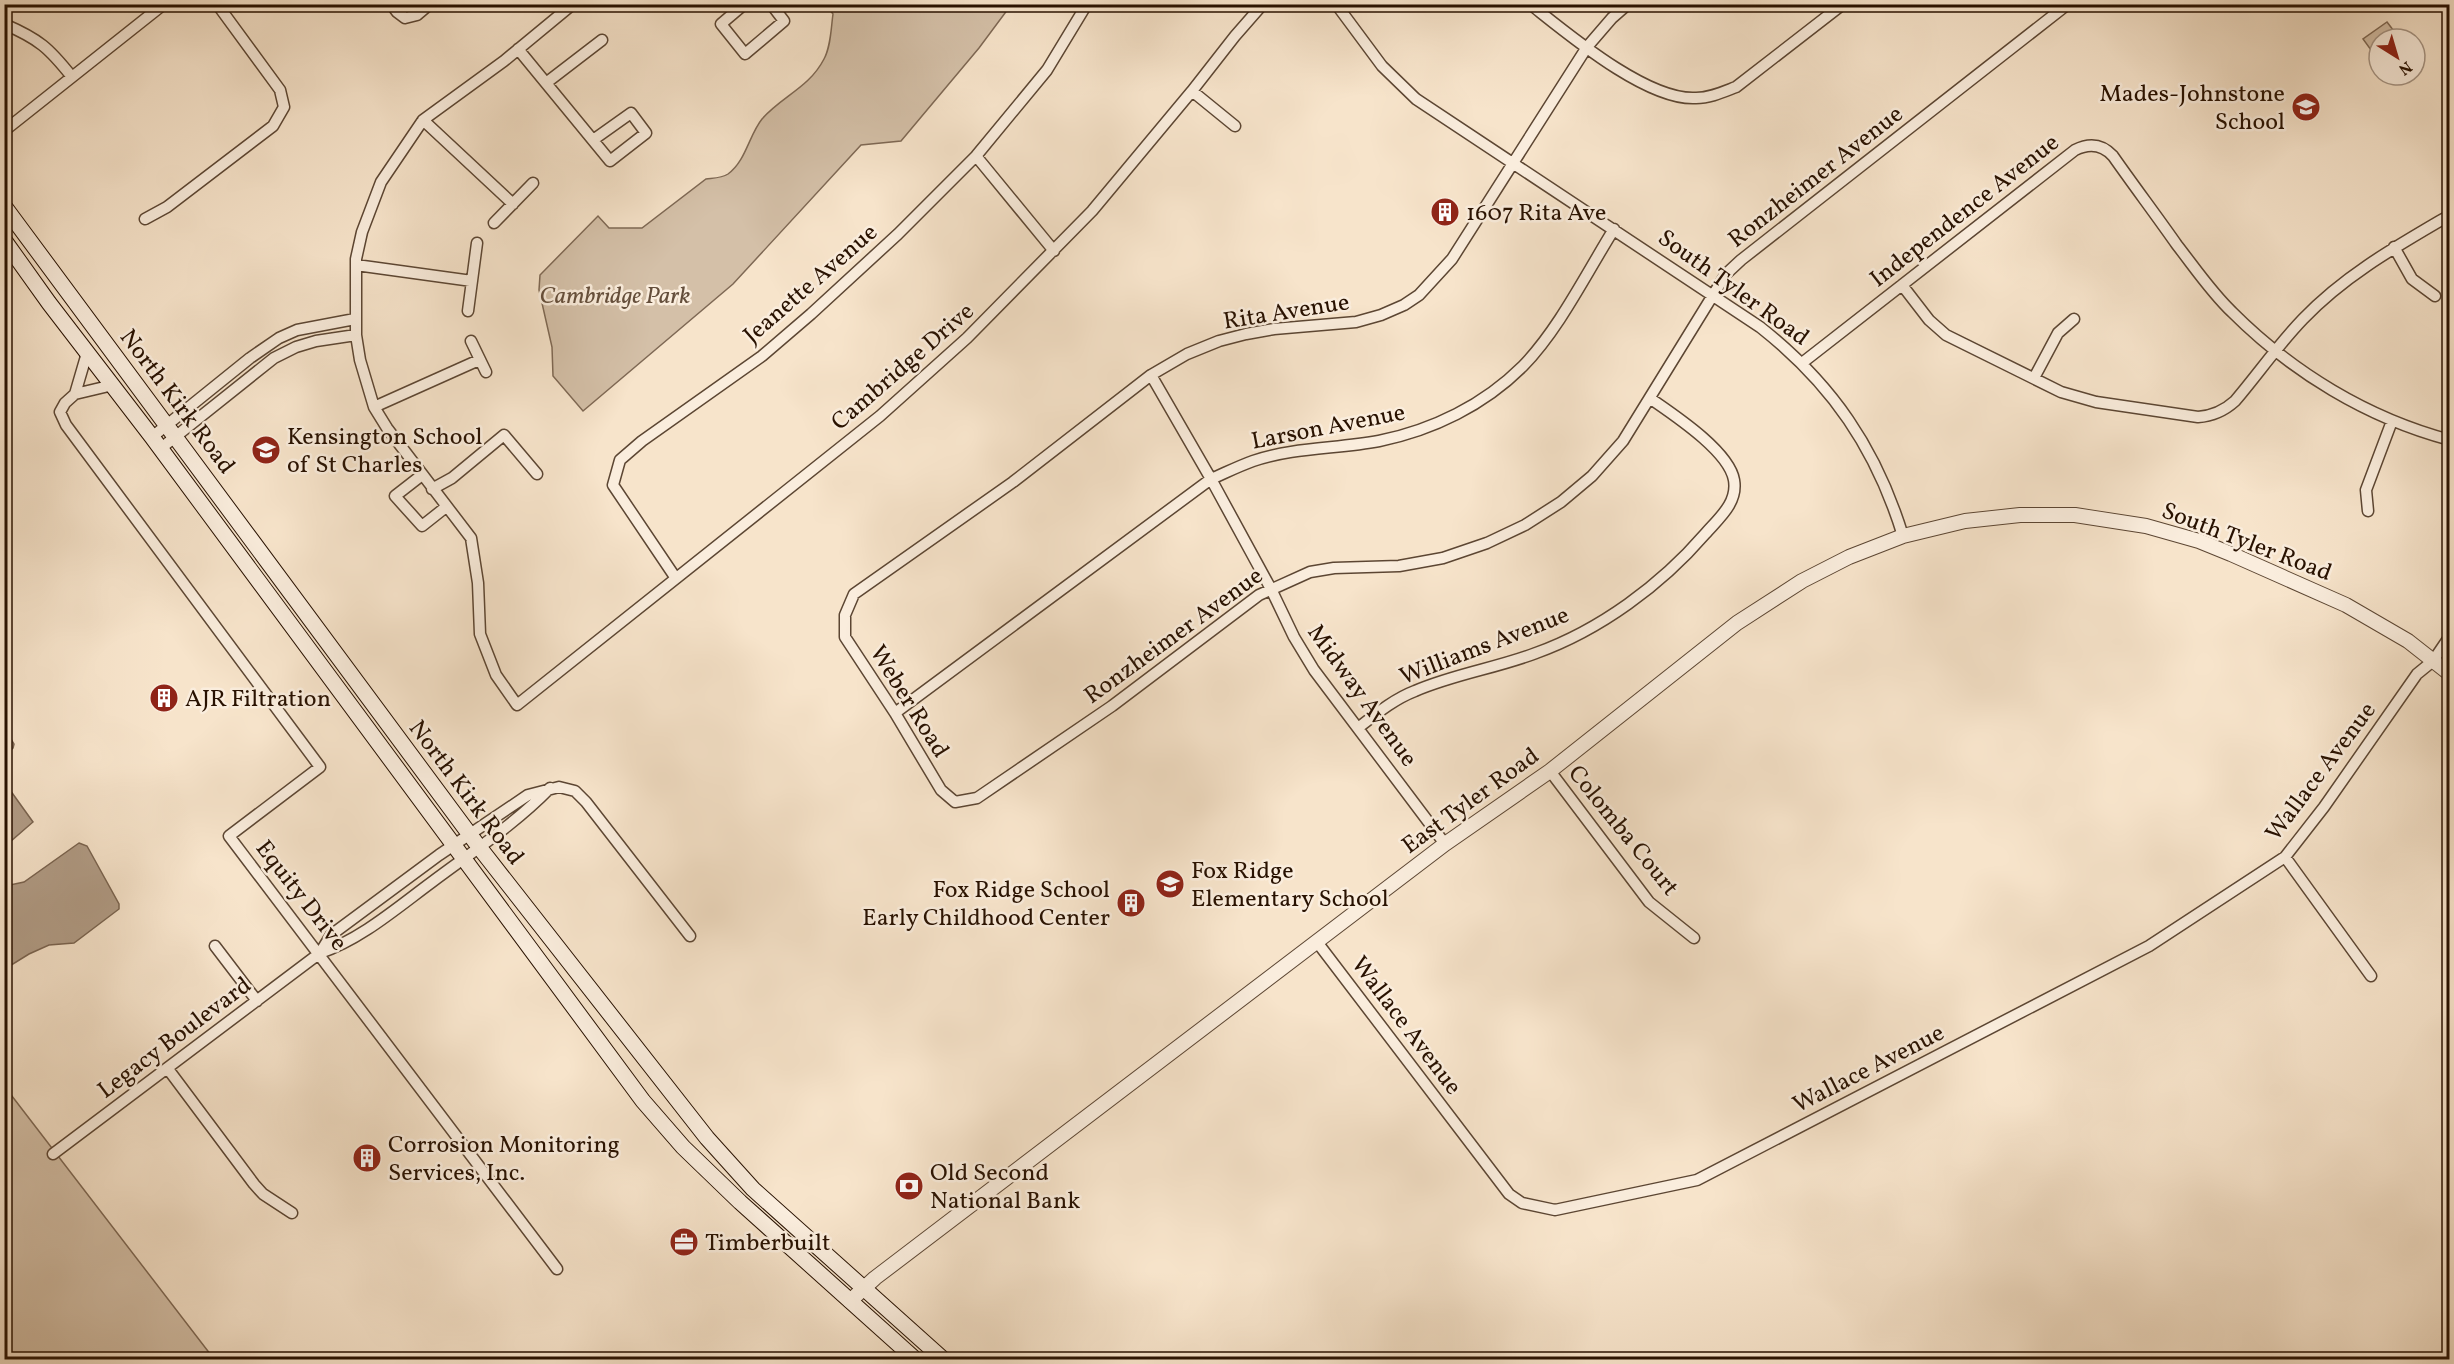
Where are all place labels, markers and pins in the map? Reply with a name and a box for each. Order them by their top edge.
place label: Mades-Johnstone School [2099,78,2285,140]
school or university icon: Mades-Johnstone School [2290,91,2322,123]
building icon: 1607 Rita Ave [1429,196,1461,228]
place label: 1607 Rita Ave [1466,197,1606,231]
place label: Kensington School of St Charles [287,421,482,483]
school or university icon: Kensington School of St Charles [250,434,282,466]
building icon: AJR Filtration [148,682,180,714]
place label: AJR Filtration [185,683,331,717]
place label: Fox Ridge Elementary School [1191,855,1389,917]
school or university icon: Fox Ridge Elementary School [1154,868,1186,900]
place label: Fox Ridge School Early Childhood Center [862,874,1110,936]
building icon: Fox Ridge School Early Childhood Center [1115,887,1147,919]
place label: Corrosion Monitoring Services, Inc. [388,1129,620,1191]
building icon: Corrosion Monitoring Services, Inc. [351,1142,383,1174]
place label: Old Second National Bank [930,1157,1080,1219]
bank icon: Old Second National Bank [893,1170,925,1202]
office icon: Timberbuilt [668,1226,700,1258]
place label: Timberbuilt [705,1227,830,1261]

